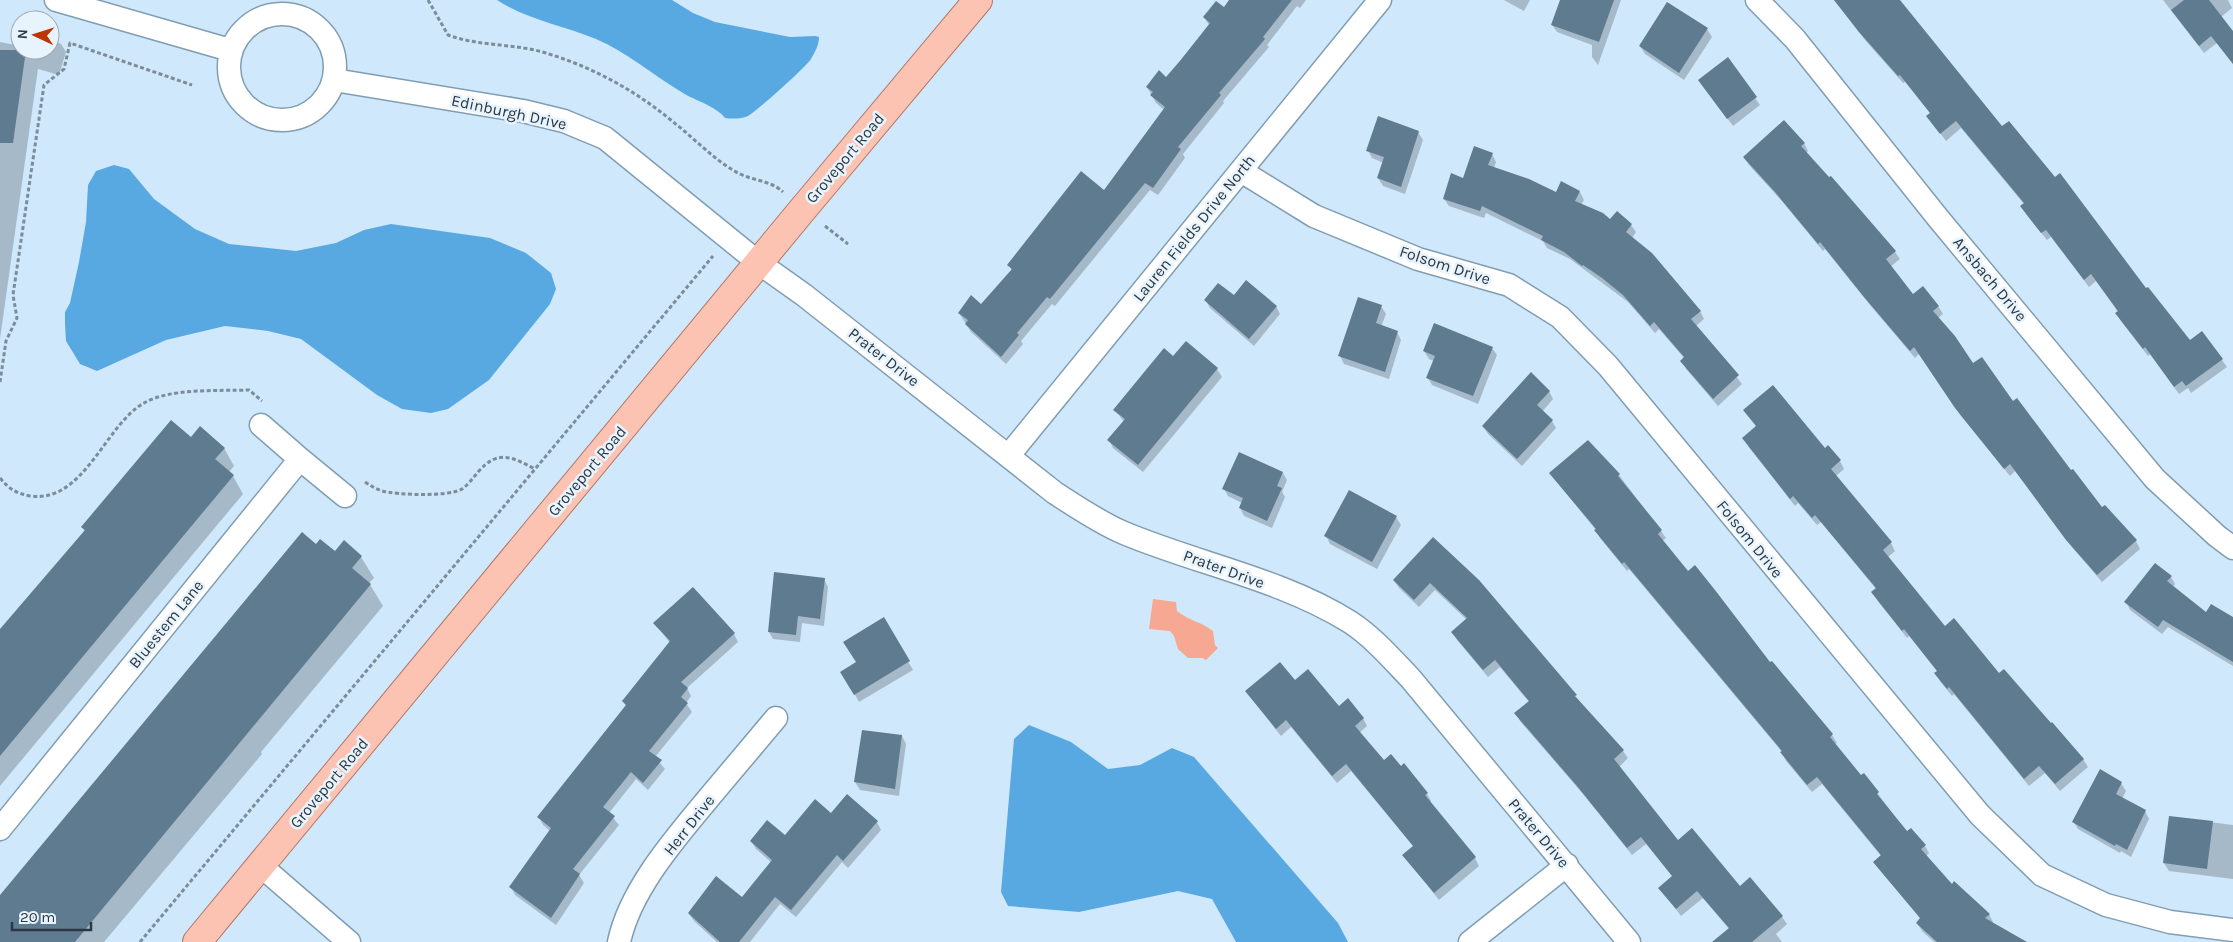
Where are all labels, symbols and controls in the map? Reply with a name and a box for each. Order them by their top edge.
north arrow [10,10,60,60]
text: N [14,29,31,40]
street label: Edinburgh Drive [450,90,568,134]
street label: Groveport Road [802,109,888,207]
street label: Lauren Fields Drive North [1129,151,1259,305]
street label: Ansbach Drive [1949,233,2031,325]
street label: Folsom Drive [1397,241,1493,289]
street label: Prater Drive [845,323,923,391]
street label: Groveport Road [544,422,630,520]
street label: Folsom Drive [1713,496,1787,582]
street label: Prater Drive [1181,546,1267,592]
street label: Bluestem Lane [125,576,207,672]
street label: Groveport Road [286,734,372,832]
street label: Herr Drive [659,791,719,859]
street label: Prater Drive [1505,794,1573,872]
scale bar [12,900,91,932]
text: 20 m [20,908,55,926]

